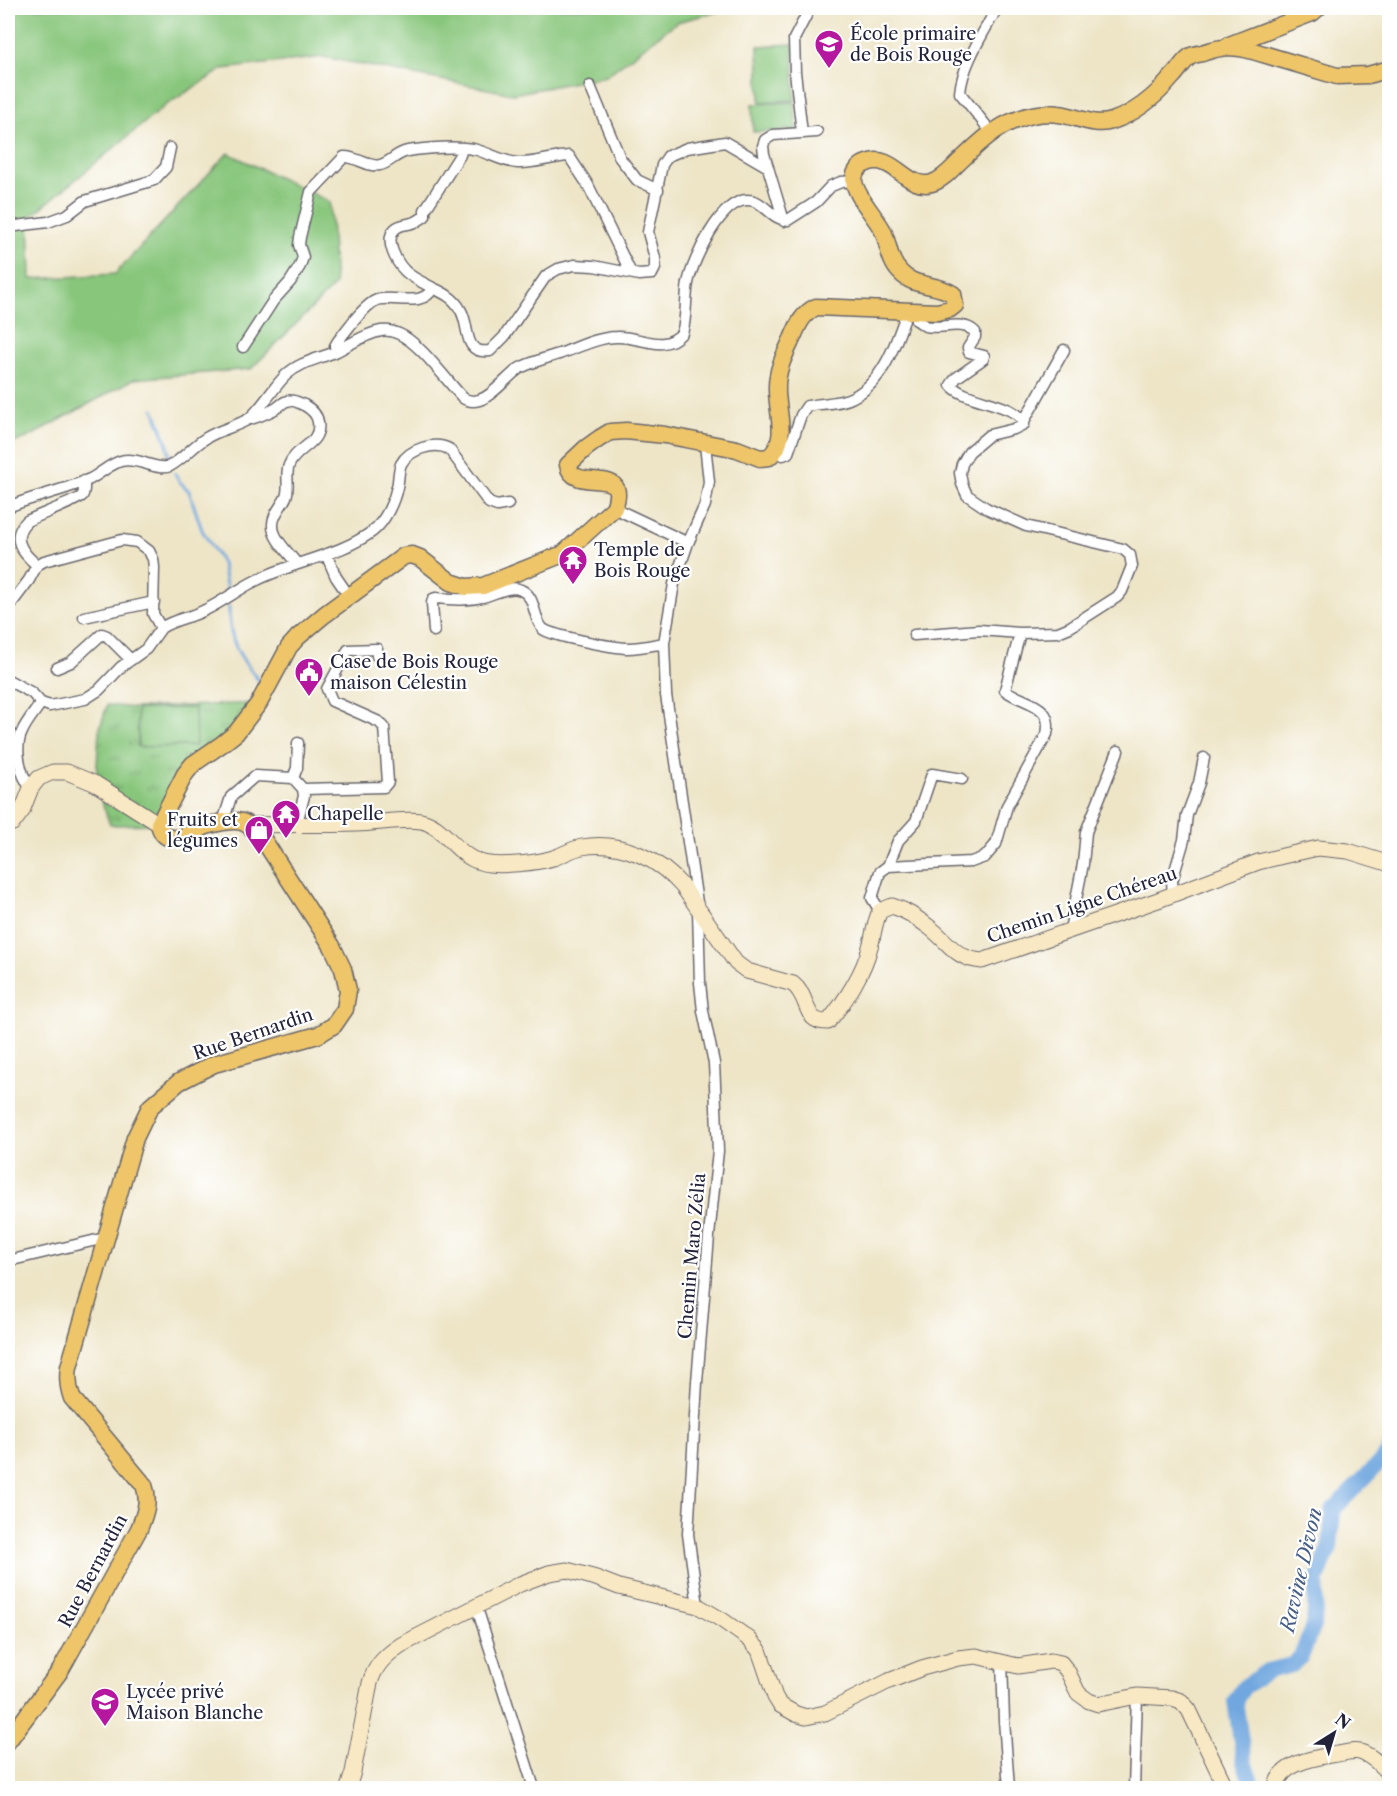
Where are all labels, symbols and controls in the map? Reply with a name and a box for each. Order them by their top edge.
place label: École primaire de Bois Rouge [850,22,976,66]
school or university icon: École primaire de Bois Rouge [813,28,845,70]
place label: Temple de Bois Rouge [594,539,690,582]
temple icon: Temple de Bois Rouge [557,544,589,586]
place label: Case de Bois Rouge maison Célestin [330,651,498,694]
public building icon: Case de Bois Rouge maison Célestin [293,656,325,698]
temple icon: Chapelle [270,798,302,840]
place label: Chapelle [307,803,384,825]
place label: Fruits et légumes [167,809,239,852]
shop icon: Fruits et légumes [243,814,275,856]
street label: Chemin Ligne Chéreau [984,862,1180,948]
street label: Rue Bernardin [190,1003,316,1065]
street label: Chemin Maro Zélia [674,1171,710,1340]
water label: Ravine Divon [1275,1506,1327,1636]
street label: Rue Bernardin [54,1511,132,1631]
place label: Lycée privé Maison Blanche [126,1681,263,1724]
school or university icon: Lycée privé Maison Blanche [89,1686,121,1728]
north arrow [1304,1703,1364,1763]
text: N [1331,1709,1355,1733]

